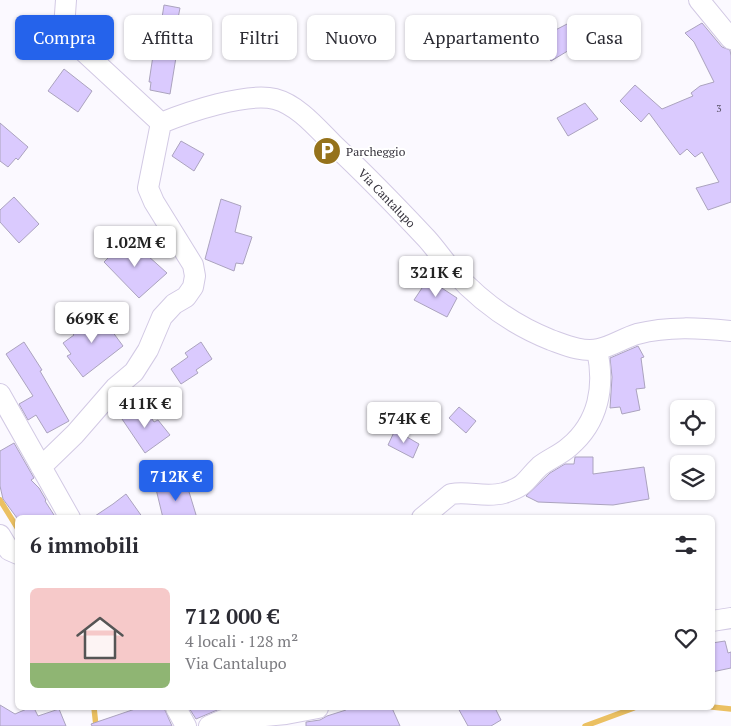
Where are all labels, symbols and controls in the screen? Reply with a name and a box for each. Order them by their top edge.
chip: Compra [15,15,114,60]
chip: Affitta [124,15,212,60]
chip: Filtri [222,15,297,60]
chip: Nuovo [307,15,395,60]
chip: Appartamento [405,15,557,60]
chip: Casa [567,15,641,60]
house number: 3 [716,102,722,115]
parking icon: Parcheggio [312,136,342,166]
place label: Parcheggio [346,144,406,159]
street label: Via Cantalupo [355,165,419,231]
pin: 1.02M € [89,226,181,268]
text: 1.02M € [105,231,165,253]
pin: 321K € [395,256,477,298]
text: 321K € [410,261,462,283]
pin: 669K € [51,302,133,344]
text: 669K € [66,307,118,329]
pin: 411K € [104,386,186,429]
text: 411K € [119,392,171,414]
map controls [670,400,715,500]
button: locate [670,400,715,445]
pin: 574K € [363,402,445,444]
text: 574K € [378,407,430,429]
button: layers [670,455,715,500]
pin: 712K € [135,460,217,502]
text: 712K € [150,465,202,487]
text: 6 immobili [30,531,139,559]
icon: filters [672,531,700,559]
text: 712 000 € [185,602,279,630]
icon: home [70,608,130,668]
icon: heart [672,624,700,652]
text: 4 locali · 128 m² [185,630,298,652]
text: Via Cantalupo [185,652,287,674]

